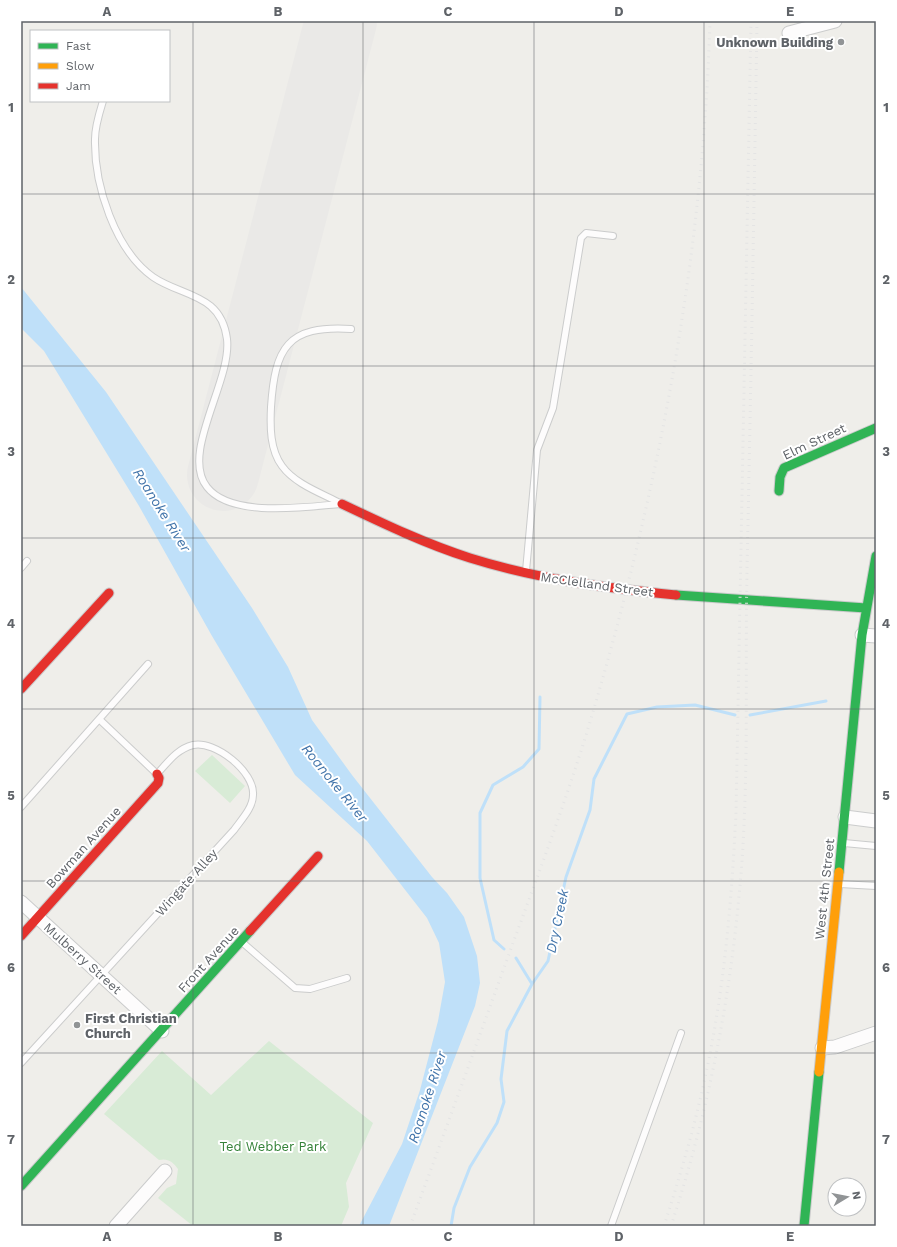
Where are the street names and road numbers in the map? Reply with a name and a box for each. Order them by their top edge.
street label: Elm Street [780,420,849,463]
street label: McClelland Street [540,569,655,600]
street label: Bowman Avenue [43,803,124,891]
street label: West 4th Street [812,837,837,940]
street label: Wingate Alley [152,845,221,919]
street label: Mulberry Street [41,920,125,998]
street label: Front Avenue [175,923,242,995]

